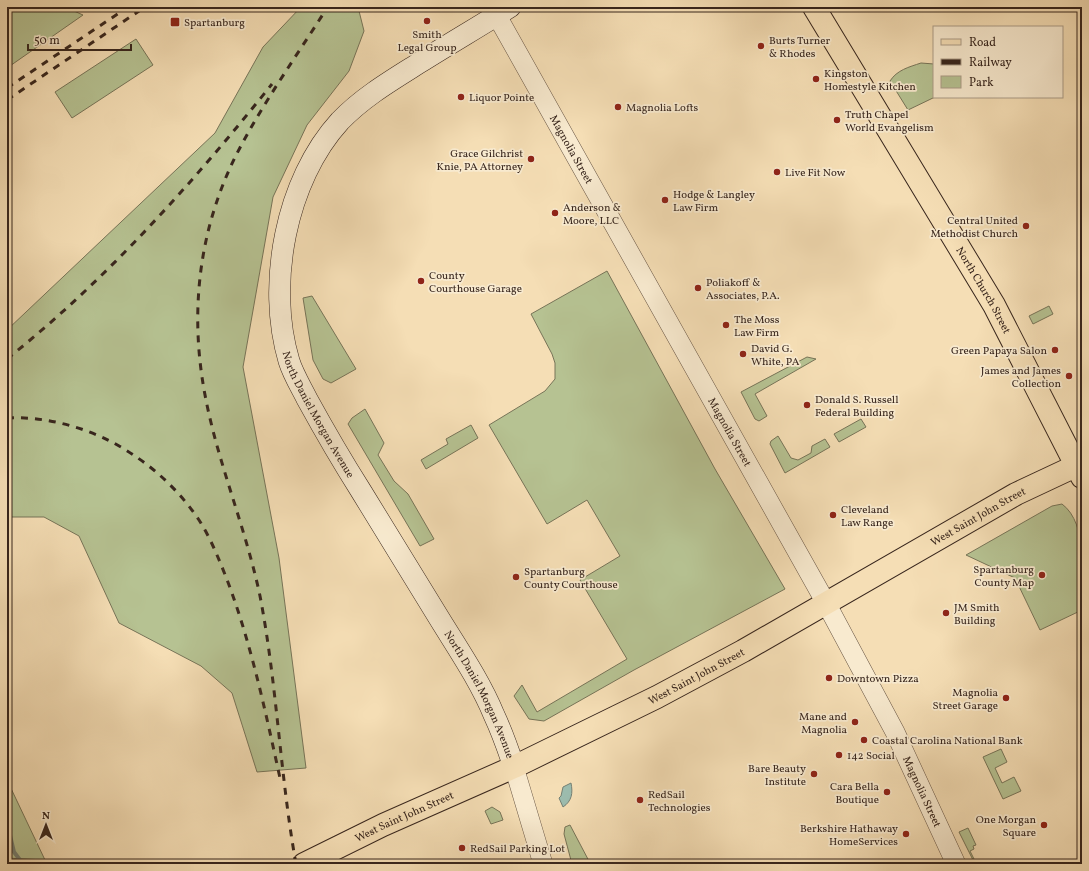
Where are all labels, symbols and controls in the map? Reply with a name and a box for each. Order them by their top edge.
marker: Spartanburg [169,16,181,28]
place label: Spartanburg [184,16,245,31]
marker: Smith Legal Group [422,16,432,26]
scale bar [28,26,131,52]
legend [933,26,1063,98]
place label: Smith Legal Group [398,28,456,56]
text: 50 m [34,33,60,49]
place label: Burts Turner & Rhodes [769,34,831,62]
text: Road [969,35,996,51]
marker: Burts Turner & Rhodes [756,41,766,51]
text: Railway [969,55,1012,71]
place label: Kingston Homestyle Kitchen [824,67,916,95]
marker: Kingston Homestyle Kitchen [811,74,821,84]
text: Park [969,75,994,91]
place label: Liquor Pointe [469,91,534,106]
marker: Liquor Pointe [456,92,466,102]
place label: Magnolia Lofts [626,101,699,116]
marker: Magnolia Lofts [613,102,623,112]
place label: Truth Chapel World Evangelism [845,108,934,136]
street label: Magnolia Street [545,113,596,187]
marker: Truth Chapel World Evangelism [832,115,842,125]
place label: Grace Gilchrist Knie, PA Attorney [436,147,523,175]
marker: Grace Gilchrist Knie, PA Attorney [526,154,536,164]
place label: Live Fit Now [785,166,846,181]
marker: Live Fit Now [772,167,782,177]
place label: Hodge & Langley Law Firm [673,188,755,216]
marker: Hodge & Langley Law Firm [660,195,670,205]
place label: Anderson & Moore, LLC [563,201,621,229]
marker: Anderson & Moore, LLC [550,208,560,218]
place label: Central United Methodist Church [930,214,1018,242]
marker: Central United Methodist Church [1021,221,1031,231]
street label: North Church Street [952,244,1013,337]
place label: County Courthouse Garage [429,269,522,297]
marker: County Courthouse Garage [416,276,426,286]
place label: Poliakoff & Associates, P.A. [706,276,780,304]
marker: Poliakoff & Associates, P.A. [693,283,703,293]
place label: The Moss Law Firm [734,313,780,341]
marker: The Moss Law Firm [721,320,731,330]
place label: David G. White, PA [751,342,800,370]
place label: Green Papaya Salon [951,344,1047,359]
marker: Green Papaya Salon [1050,345,1060,355]
marker: David G. White, PA [738,349,748,359]
street label: North Daniel Morgan Avenue [278,350,357,481]
place label: James and James Collection [981,364,1061,392]
marker: James and James Collection [1064,371,1074,381]
place label: Donald S. Russell Federal Building [815,393,898,421]
street label: Magnolia Street [703,395,754,470]
marker: Donald S. Russell Federal Building [802,400,812,410]
street label: West Saint John Street [928,484,1029,551]
place label: Cleveland Law Range [841,503,893,531]
marker: Cleveland Law Range [828,510,838,520]
place label: Spartanburg County Map [973,563,1034,591]
place label: Spartanburg County Courthouse [524,565,618,593]
marker: Spartanburg County Map [1037,570,1047,580]
marker: Spartanburg County Courthouse [511,572,521,582]
place label: JM Smith Building [954,601,1000,629]
marker: JM Smith Building [941,608,951,618]
street label: North Daniel Morgan Avenue [440,628,517,761]
street label: West Saint John Street [646,645,748,709]
place label: Downtown Pizza [837,672,919,687]
marker: Downtown Pizza [824,673,834,683]
place label: Magnolia Street Garage [933,686,999,714]
marker: Magnolia Street Garage [1001,693,1011,703]
place label: Mane and Magnolia [799,710,848,738]
marker: Mane and Magnolia [850,717,860,727]
place label: Coastal Carolina National Bank [872,734,1023,749]
marker: Coastal Carolina National Bank [859,735,869,745]
place label: 142 Social [847,749,895,764]
marker: 142 Social [834,750,844,760]
street label: Magnolia Street [898,754,944,830]
place label: Bare Beauty Institute [748,762,806,790]
marker: Bare Beauty Institute [809,769,819,779]
place label: Cara Bella Boutique [830,780,880,808]
marker: Cara Bella Boutique [882,787,892,797]
street label: West Saint John Street [353,788,457,847]
place label: RedSail Technologies [648,788,711,816]
marker: RedSail Technologies [635,795,645,805]
north arrow [26,805,66,845]
text: N [42,809,50,824]
place label: One Morgan Square [976,813,1036,841]
marker: One Morgan Square [1039,820,1049,830]
place label: Berkshire Hathaway HomeServices [800,822,898,850]
marker: Berkshire Hathaway HomeServices [901,829,911,839]
place label: RedSail Parking Lot [470,842,565,857]
marker: RedSail Parking Lot [457,843,467,853]

